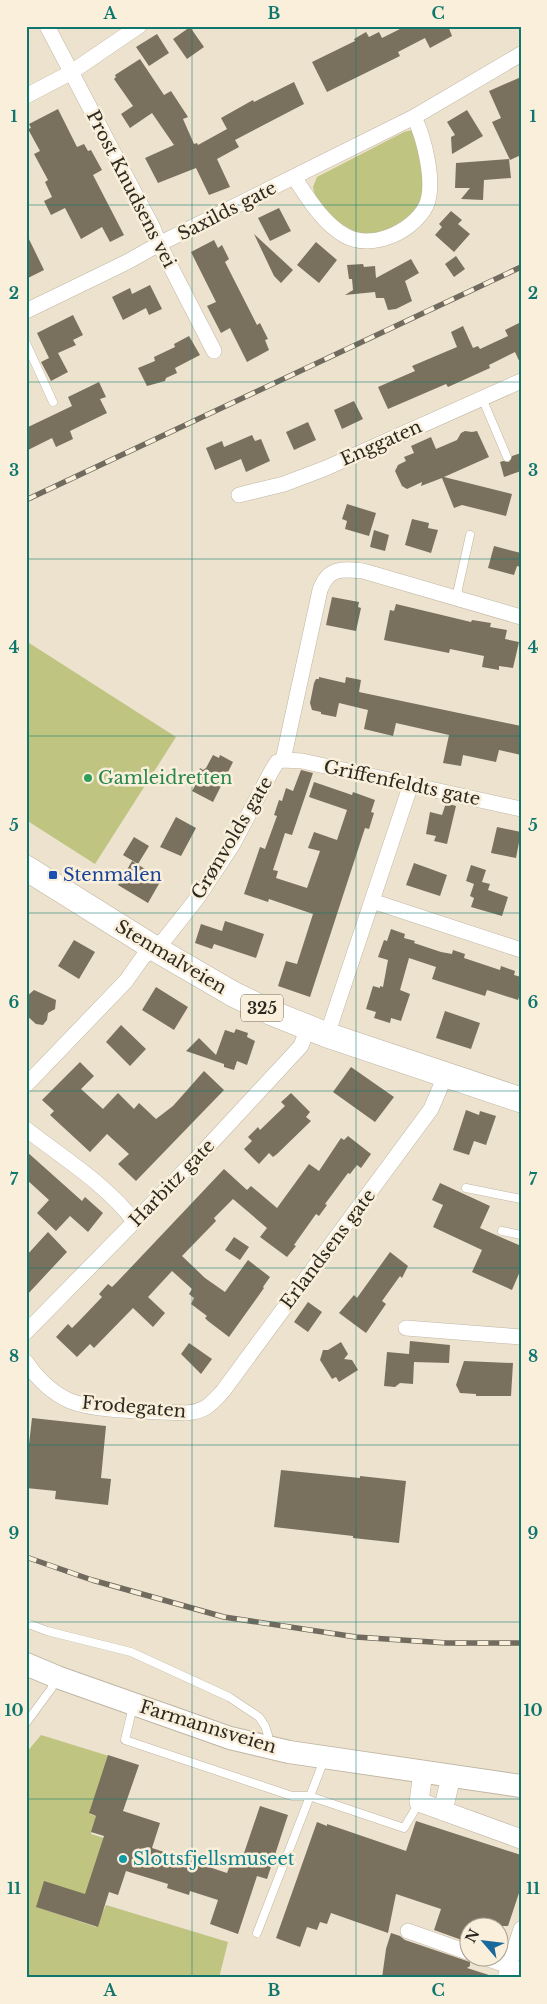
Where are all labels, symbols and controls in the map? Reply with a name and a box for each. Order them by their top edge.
text: A [103,3,118,23]
text: B [268,3,281,23]
text: C [431,3,445,23]
text: 1 [11,106,18,126]
street label: Prost Knudsens vei [82,106,180,272]
text: 1 [530,106,537,126]
street label: Saxilds gate [174,177,280,245]
text: 2 [9,283,19,303]
text: 2 [528,283,538,303]
street label: Enggaten [337,415,425,471]
text: 3 [9,460,19,480]
text: 3 [528,460,538,480]
text: 4 [9,637,19,657]
text: 4 [528,637,538,657]
street label: Griffenfeldts gate [322,756,482,810]
place label: Gamleidretten [98,767,232,789]
marker: Gamleidretten [82,772,94,784]
street label: Grønvolds gate [187,773,277,903]
text: 5 [9,815,19,835]
text: 5 [528,815,538,835]
place label: Stenmalen [63,864,162,886]
marker: Stenmalen [47,869,59,881]
street label: Stenmalveien [111,915,231,999]
text: 6 [9,992,20,1012]
text: 6 [528,992,539,1012]
road number: 325 [241,994,283,1021]
street label: Harbitz gate [125,1135,219,1231]
text: 7 [10,1169,19,1189]
text: 7 [529,1169,538,1189]
street label: Erlandsens gate [276,1185,380,1313]
text: 8 [9,1346,19,1366]
text: 8 [528,1346,538,1366]
street label: Frodegaten [81,1391,187,1423]
text: 9 [9,1523,20,1543]
text: 9 [528,1523,539,1543]
street label: Farmannsveien [137,1696,279,1758]
text: 10 [4,1700,24,1720]
text: 10 [523,1700,543,1720]
place label: Slottsfjellsmuseet [133,1848,295,1870]
marker: Slottsfjellsmuseet [117,1853,129,1865]
text: 11 [7,1878,21,1898]
text: 11 [526,1878,540,1898]
north arrow [460,1916,510,1966]
text: N [461,1926,484,1946]
text: A [103,1980,118,2000]
text: B [268,1980,281,2000]
text: C [431,1980,445,2000]

